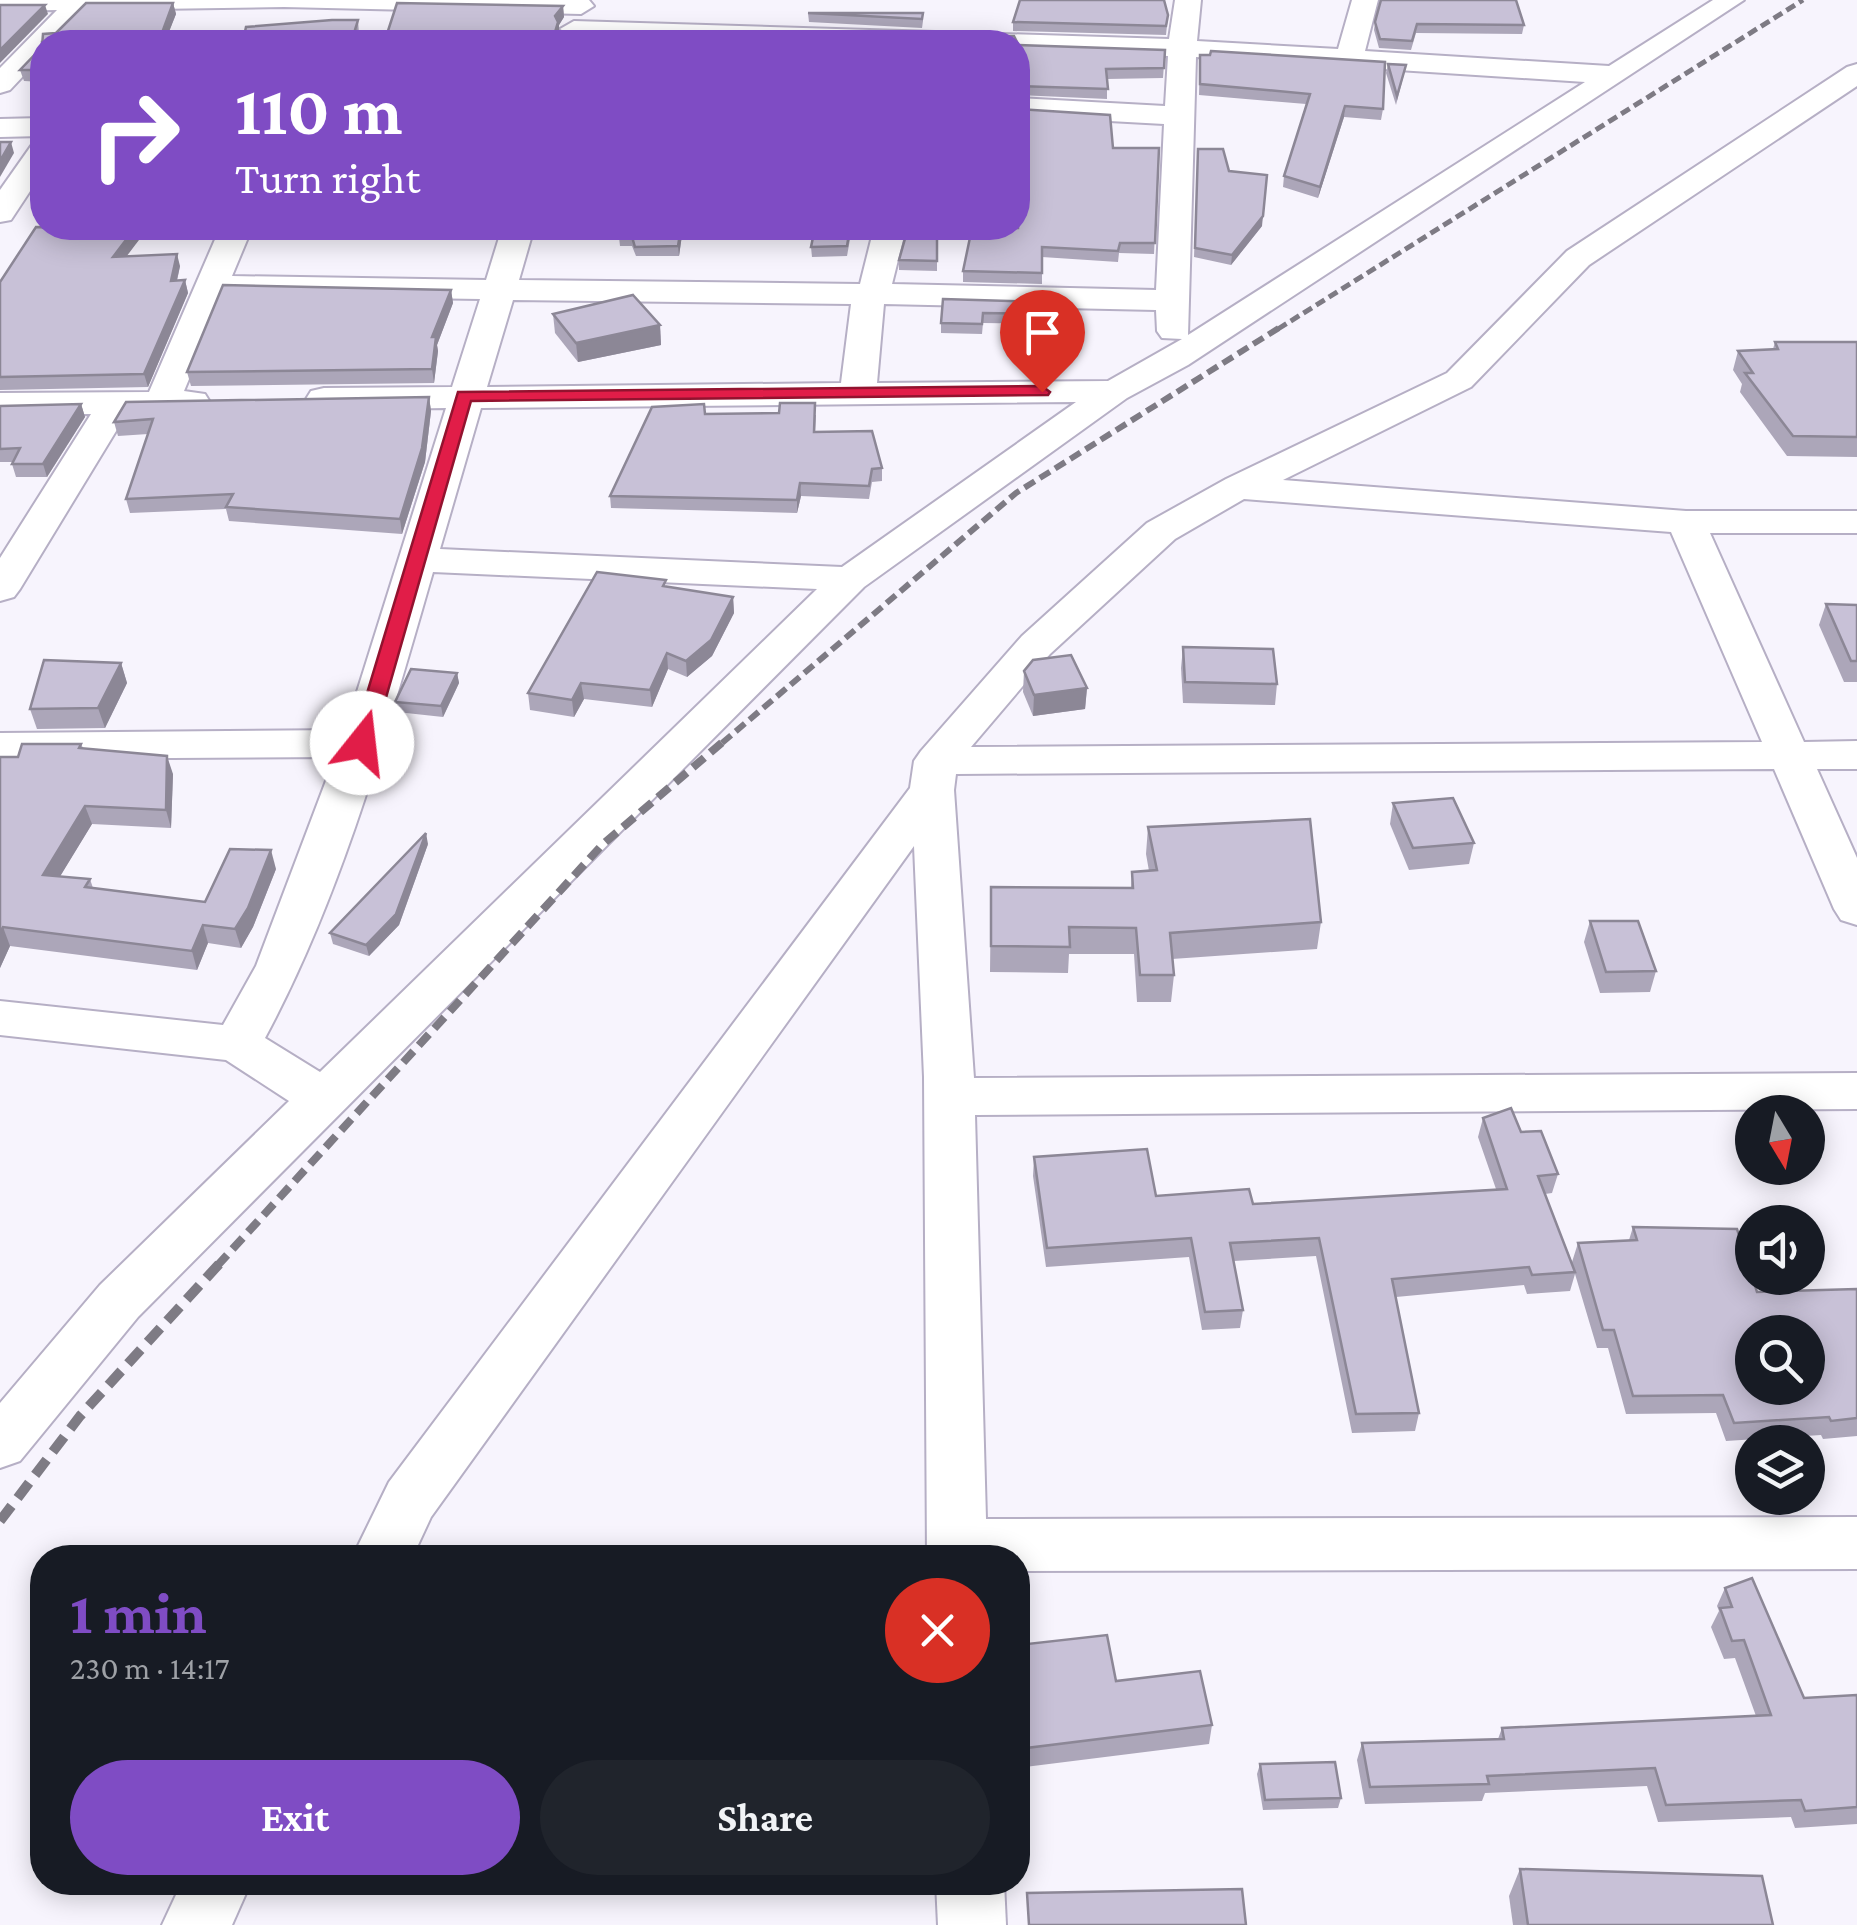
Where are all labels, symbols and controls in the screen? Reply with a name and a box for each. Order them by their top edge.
icon: right [70,70,200,200]
text: 110 m [235,71,403,149]
text: Turn right [235,153,420,203]
pin [1000,290,1085,393]
icon: arrive [1015,305,1070,360]
position arrow [310,691,414,795]
north arrow [1735,1095,1825,1185]
map controls [1735,1095,1825,1515]
button: sound [1735,1205,1825,1295]
button: search [1735,1315,1825,1405]
button: layers [1735,1425,1825,1515]
button: close [885,1578,990,1683]
text: 1 min [70,1579,207,1646]
text: 230 m · 14:17 [70,1650,230,1686]
button: Exit [70,1760,520,1875]
button: Share [540,1760,990,1875]

